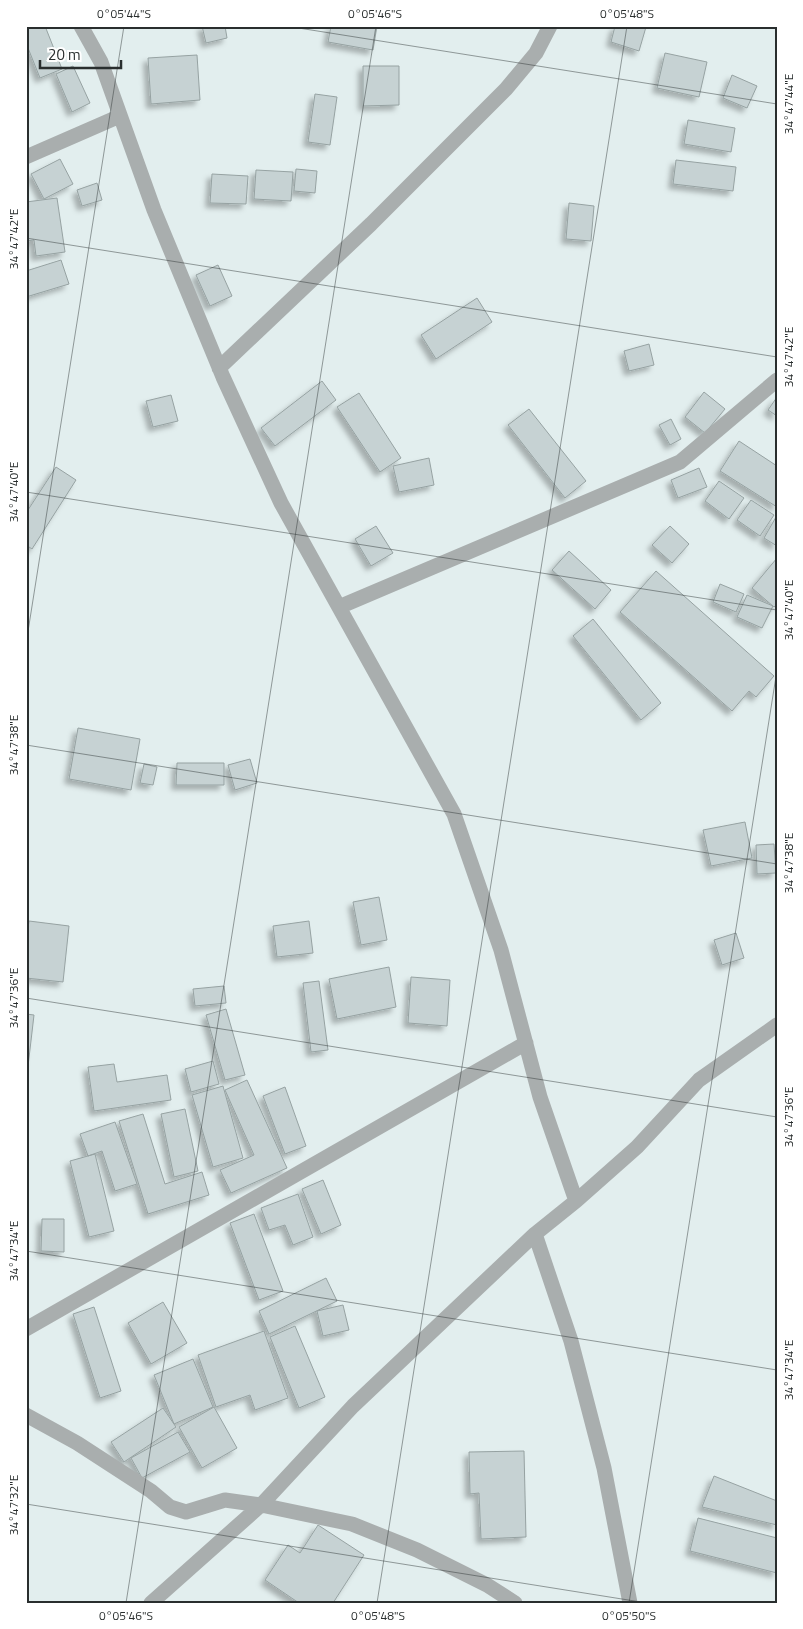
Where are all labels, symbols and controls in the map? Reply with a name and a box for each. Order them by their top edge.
text: 0°05'44"S [97,4,151,23]
text: 0°05'46"S [348,4,402,23]
text: 0°05'48"S [600,4,654,23]
scale bar [40,38,121,70]
text: 20 m [48,43,81,66]
text: 34°47'44"E [779,73,798,134]
text: 34°47'42"E [4,208,23,269]
text: 34°47'42"E [779,326,798,387]
text: 34°47'40"E [4,461,23,522]
text: 34°47'40"E [779,579,798,640]
text: 34°47'38"E [4,714,23,775]
text: 34°47'38"E [779,832,798,893]
text: 34°47'36"E [4,967,23,1028]
text: 34°47'36"E [779,1086,798,1147]
text: 34°47'34"E [4,1220,23,1281]
text: 34°47'34"E [779,1339,798,1400]
text: 34°47'32"E [4,1474,23,1535]
text: 0°05'46"S [99,1606,153,1625]
text: 0°05'48"S [351,1606,405,1625]
text: 0°05'50"S [602,1606,656,1625]

